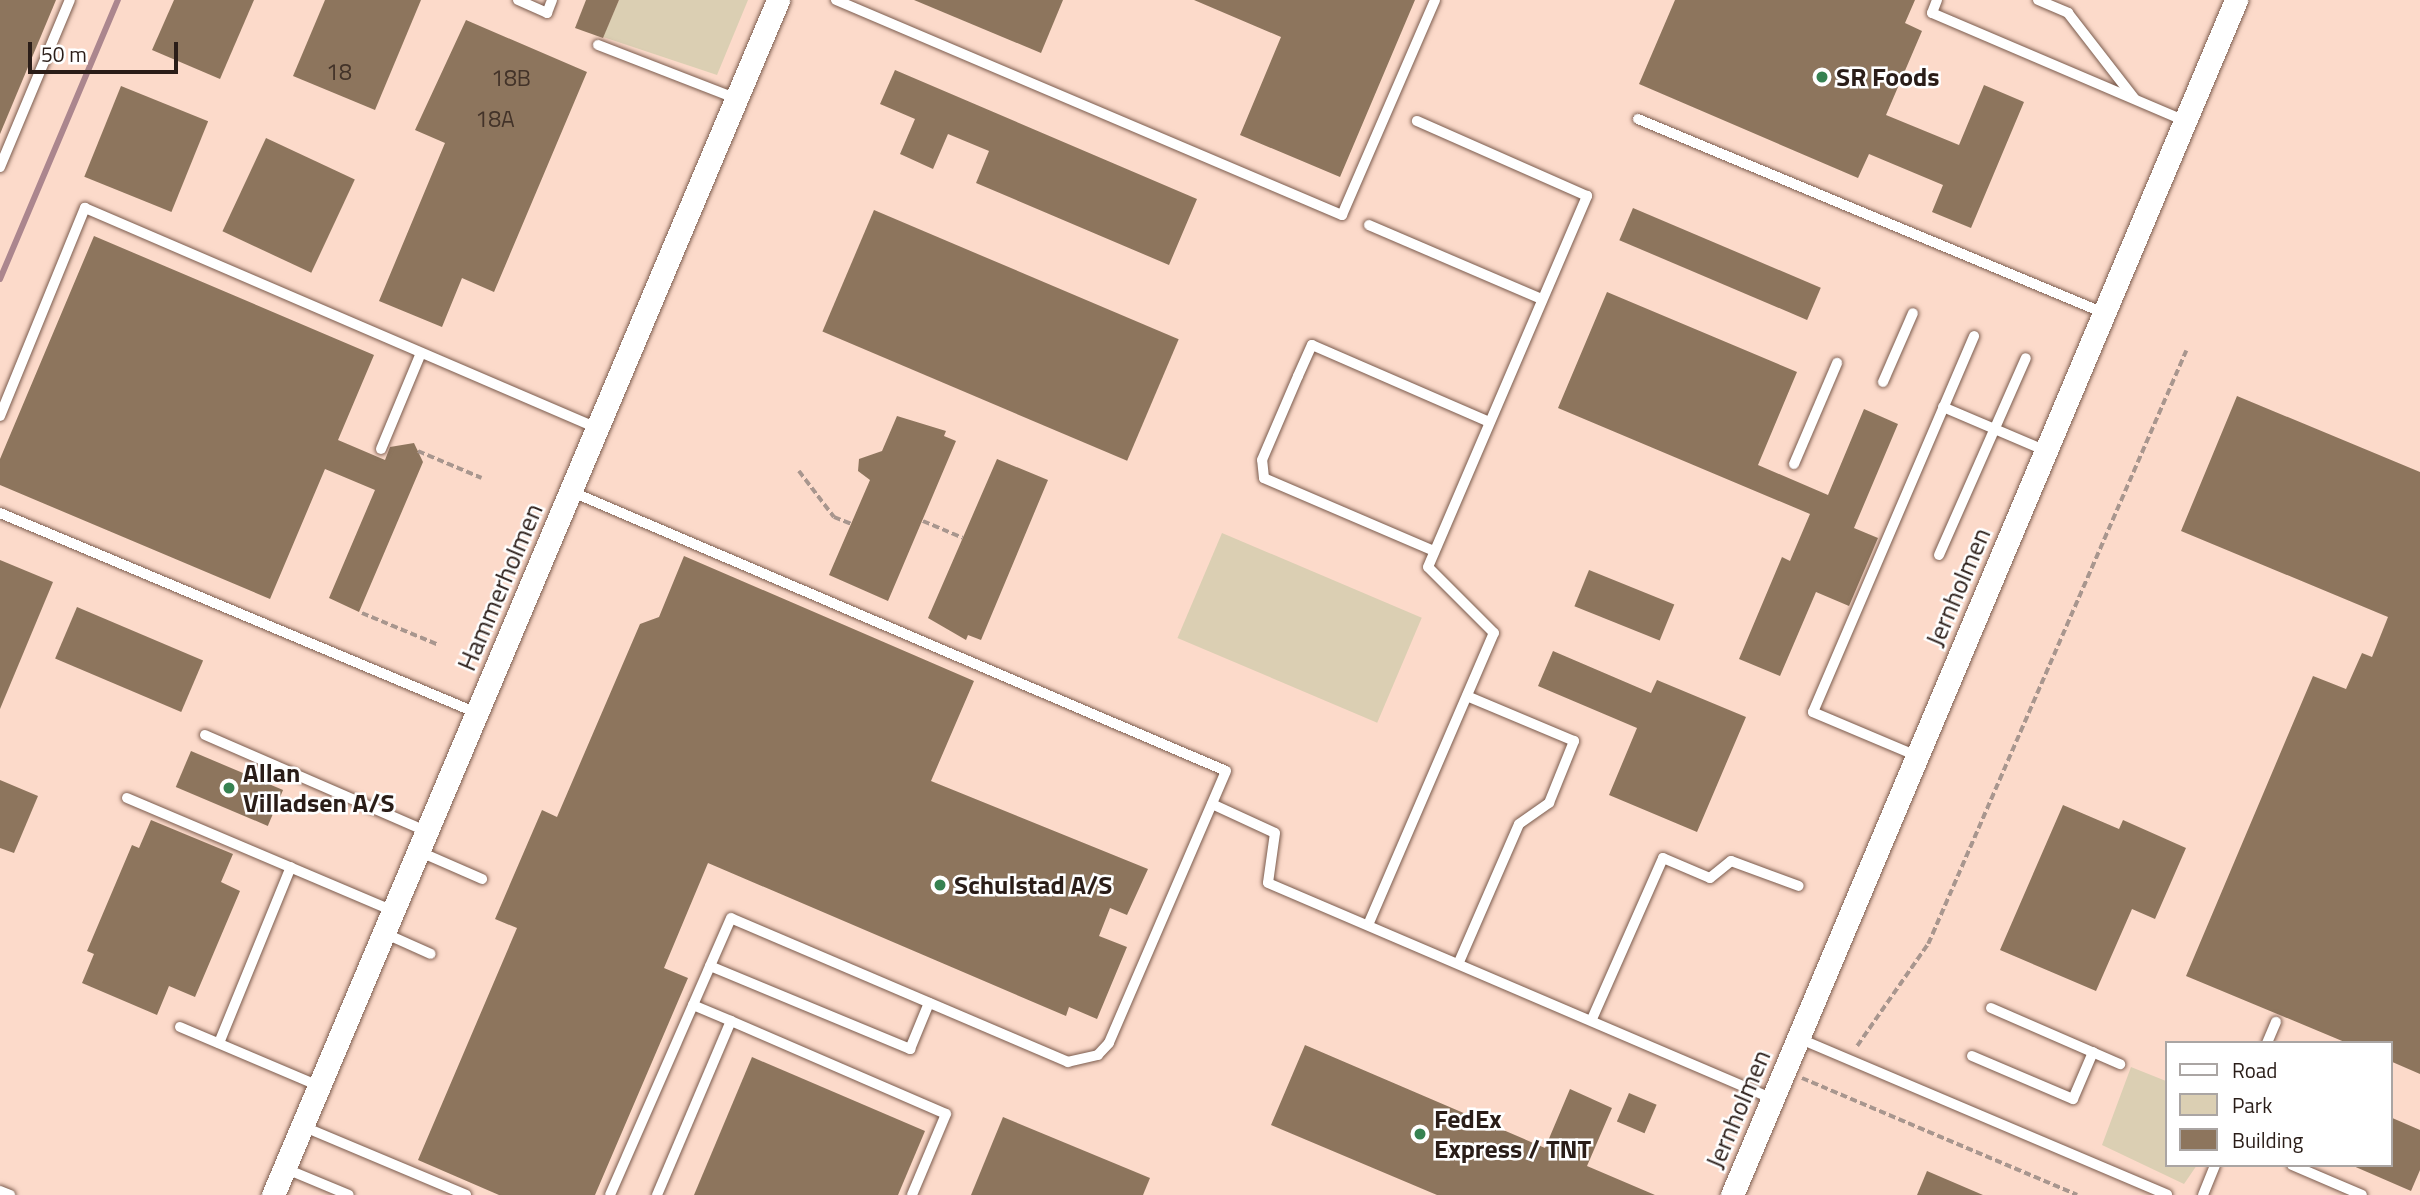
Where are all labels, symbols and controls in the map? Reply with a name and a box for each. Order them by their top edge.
scale bar [32,28,182,72]
text: 50 m [41,38,87,70]
house number: 18 [326,58,352,86]
place label: SR Foods [1836,61,1940,93]
house number: 18B [491,64,531,92]
marker: SR Foods [1814,69,1830,85]
house number: 18A [475,105,515,133]
street label: Hammerholmen [451,499,549,675]
street label: Jernholmen [1919,523,1997,651]
place label: Allan Villadsen A/S [243,757,395,818]
marker: Allan Villadsen A/S [221,780,237,796]
place label: Schulstad A/S [954,869,1112,901]
marker: Schulstad A/S [932,877,948,893]
legend [2164,1041,2392,1167]
street label: Jernholmen [1699,1045,1777,1173]
text: Road [2232,1054,2277,1086]
text: Park [2232,1089,2272,1121]
place label: FedEx Express / TNT [1434,1103,1591,1164]
text: Building [2232,1124,2303,1156]
marker: FedEx Express / TNT [1412,1126,1428,1142]

